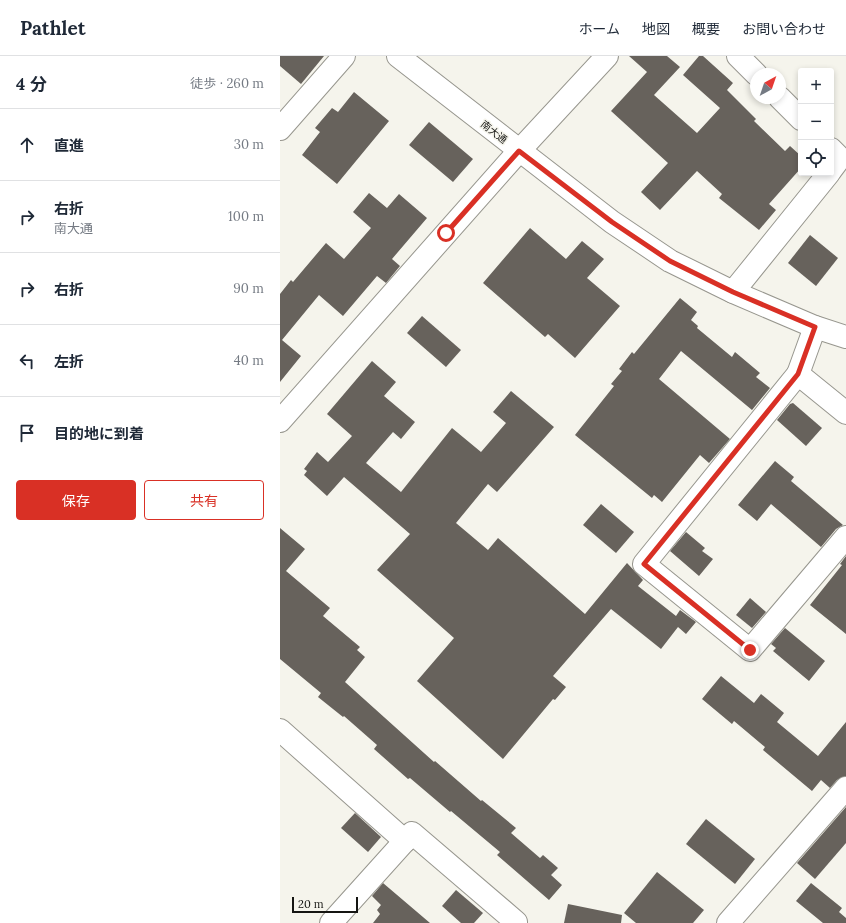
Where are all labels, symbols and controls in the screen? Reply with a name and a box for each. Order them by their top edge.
text: Pathlet [20,16,85,40]
text: ホーム [578,20,620,38]
text: 地図 [642,20,670,38]
text: 概要 [692,20,720,38]
text: お問い合わせ [742,20,826,38]
north arrow [750,68,786,104]
map controls [798,68,834,176]
button: + [798,68,834,104]
text: 4 分 [16,73,47,95]
text: 徒歩 · 260 m [190,75,264,92]
button: − [798,104,834,140]
street label: 南大通 [478,118,510,146]
icon: ahead [16,134,38,156]
text: 直進 [54,136,84,155]
text: 30 m [234,136,264,153]
button: locate [798,140,834,176]
text: 右折 [54,199,84,218]
icon: right [16,206,38,228]
text: 100 m [228,208,264,225]
text: 南大通 [54,220,93,237]
route start [437,224,455,242]
icon: right [16,278,38,300]
text: 右折 [54,280,84,299]
text: 90 m [233,280,264,297]
icon: left [16,350,38,372]
text: 左折 [54,352,84,371]
text: 40 m [234,352,264,369]
icon: arrive [16,422,38,444]
text: 目的地に到着 [54,424,144,443]
button: 保存 [16,480,136,520]
button: 共有 [144,480,264,520]
route end [741,641,759,659]
scale bar [292,895,358,914]
text: 20 m [298,897,323,911]

